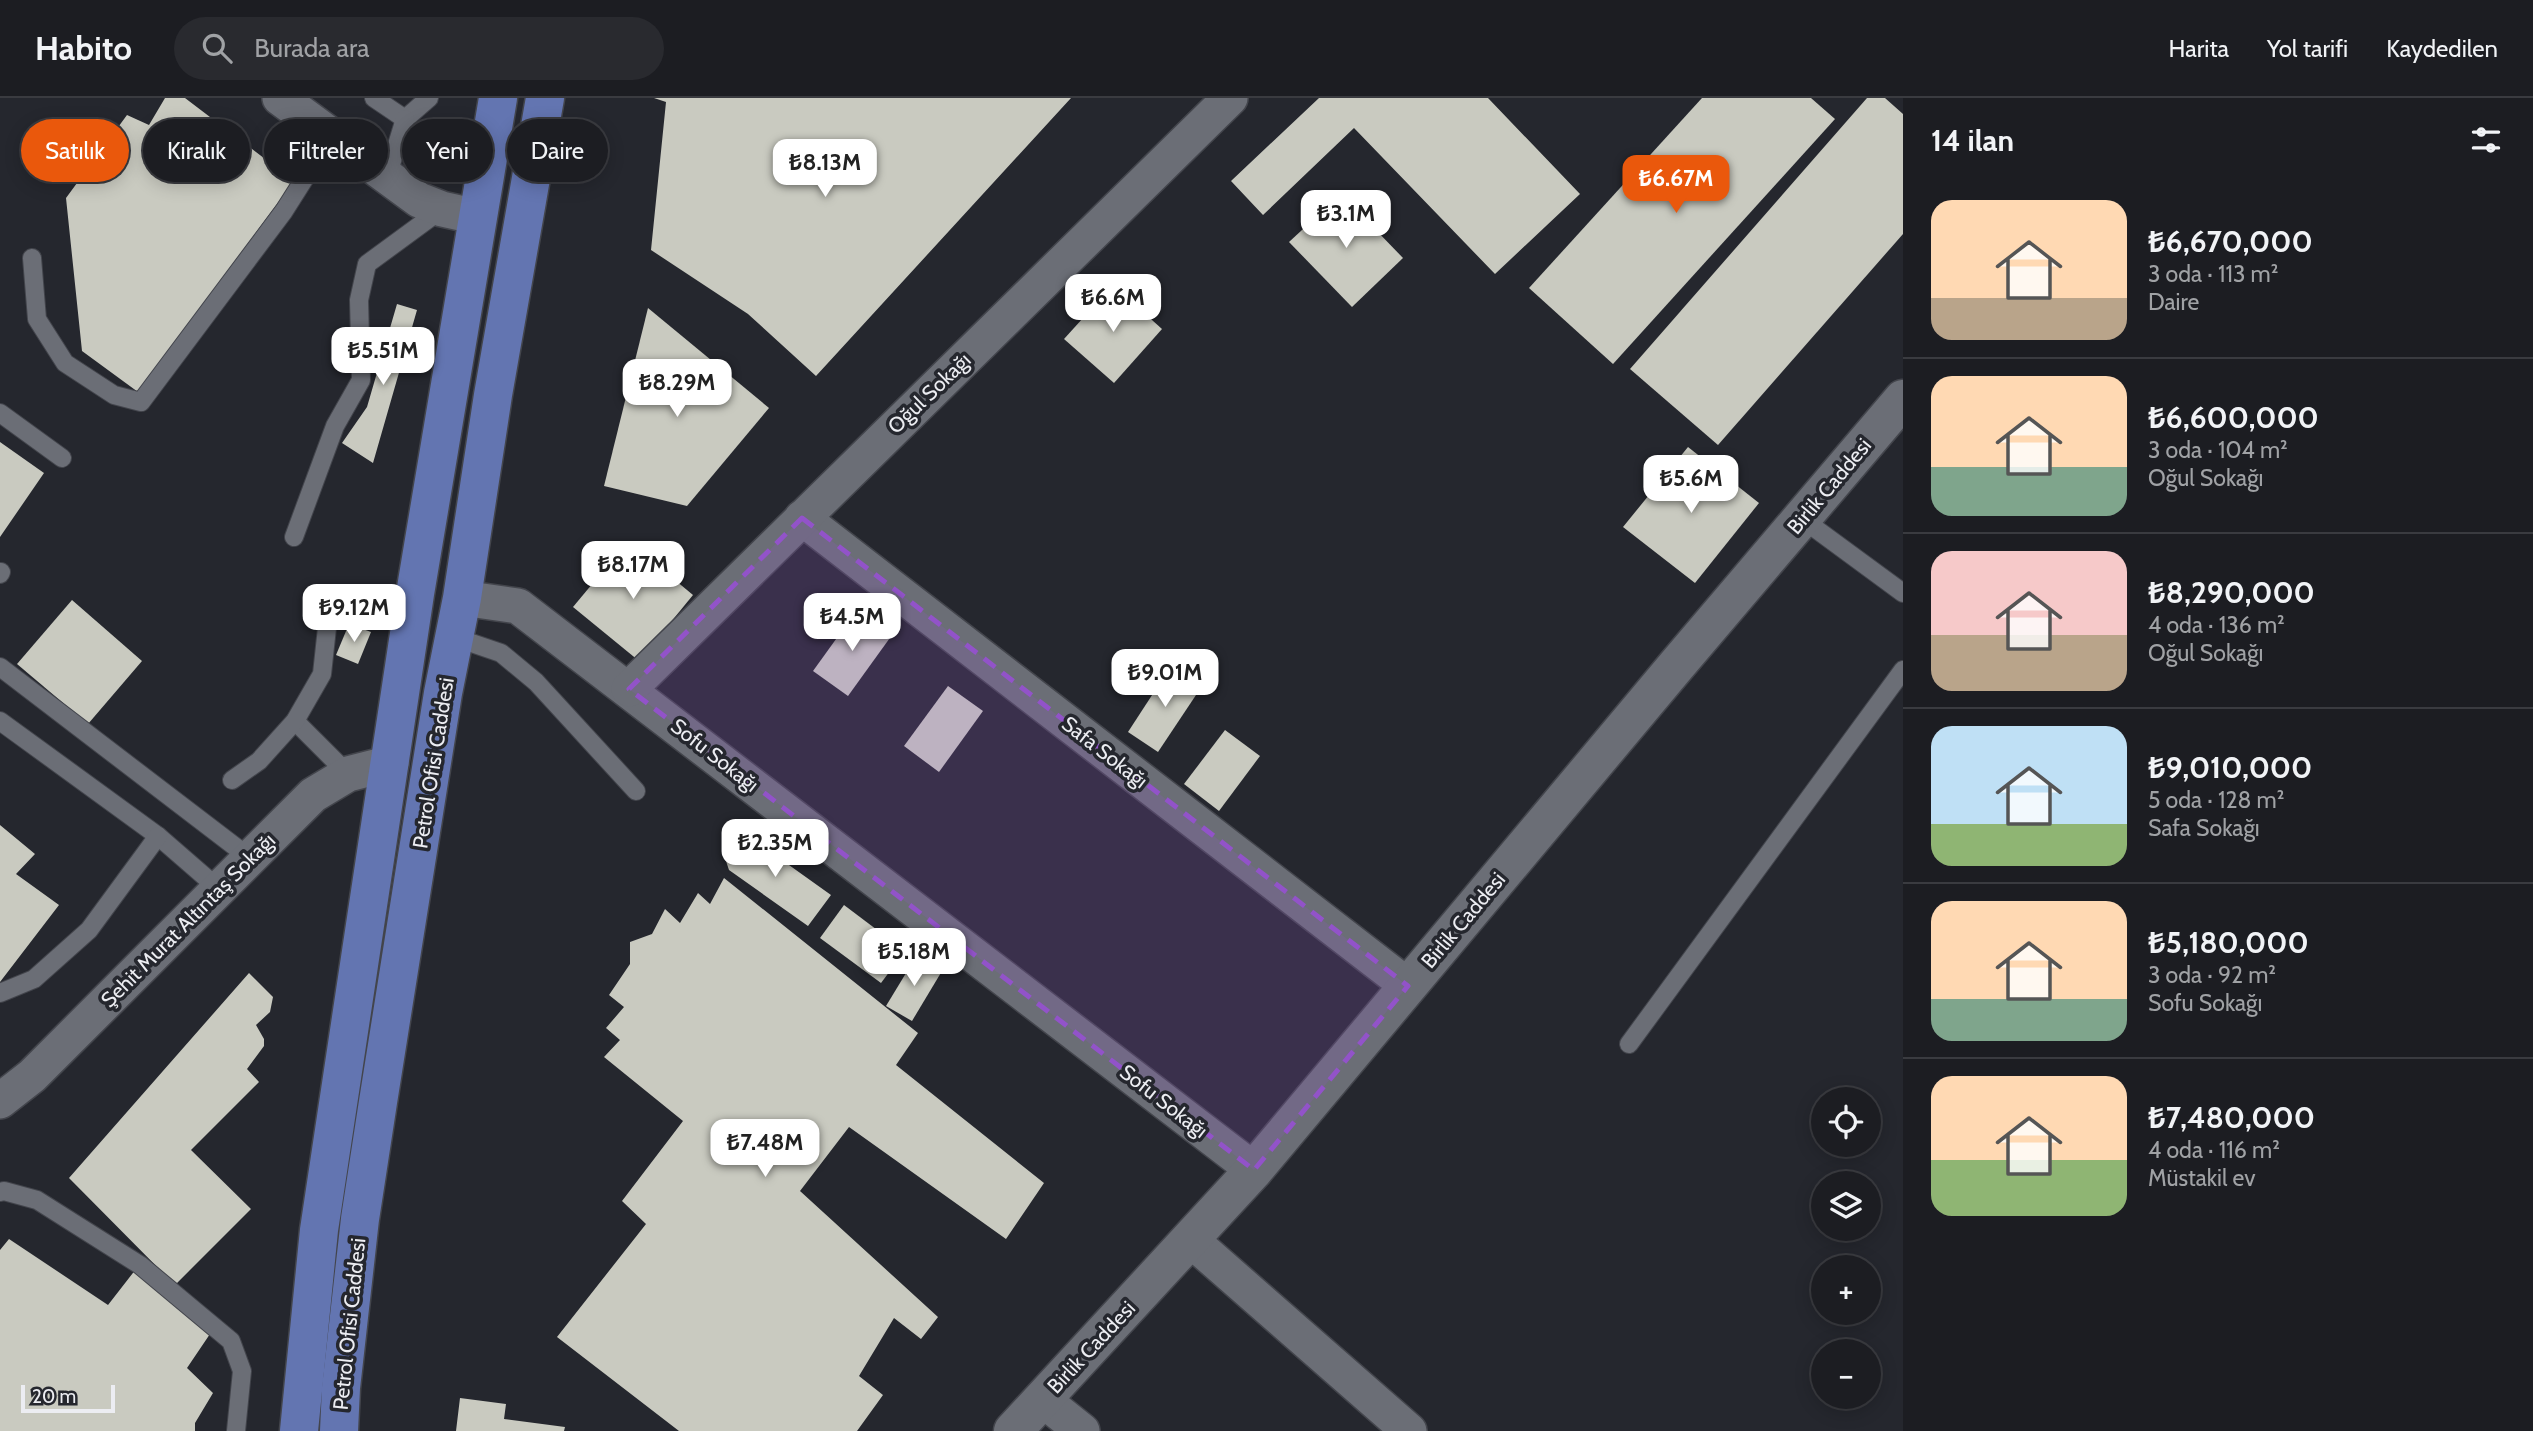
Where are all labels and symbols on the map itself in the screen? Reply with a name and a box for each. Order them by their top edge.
pin: ₺8.13M [768,140,882,199]
pin: ₺6.67M [1619,156,1733,215]
pin: ₺3.1M [1297,190,1395,250]
pin: ₺6.6M [1064,274,1162,334]
pin: ₺5.51M [326,328,440,387]
street label: Oğul Sokağı [882,347,976,439]
pin: ₺8.29M [620,360,734,419]
street label: Birlik Caddesi [1782,433,1876,539]
pin: ₺5.6M [1642,456,1740,515]
pin: ₺8.17M [576,542,690,601]
pin: ₺9.12M [297,584,411,644]
pin: ₺4.5M [803,594,901,653]
pin: ₺9.01M [1108,650,1222,709]
street label: Petrol Ofisi Caddesi [407,676,459,850]
street label: Safa Sokağı [1057,711,1153,793]
street label: Sofu Sokağı [666,713,764,797]
pin: ₺2.35M [718,820,832,879]
street label: Şehit Murat Altıntaş Sokağı [96,828,280,1012]
street label: Birlik Caddesi [1416,867,1510,973]
pin: ₺5.18M [857,928,971,988]
street label: Sofu Sokağı [1115,1059,1213,1143]
pin: ₺7.48M [708,1119,822,1179]
street label: Petrol Ofisi Caddesi [328,1237,370,1411]
street label: Birlik Caddesi [1042,1296,1140,1398]
scale bar [21,1382,116,1414]

